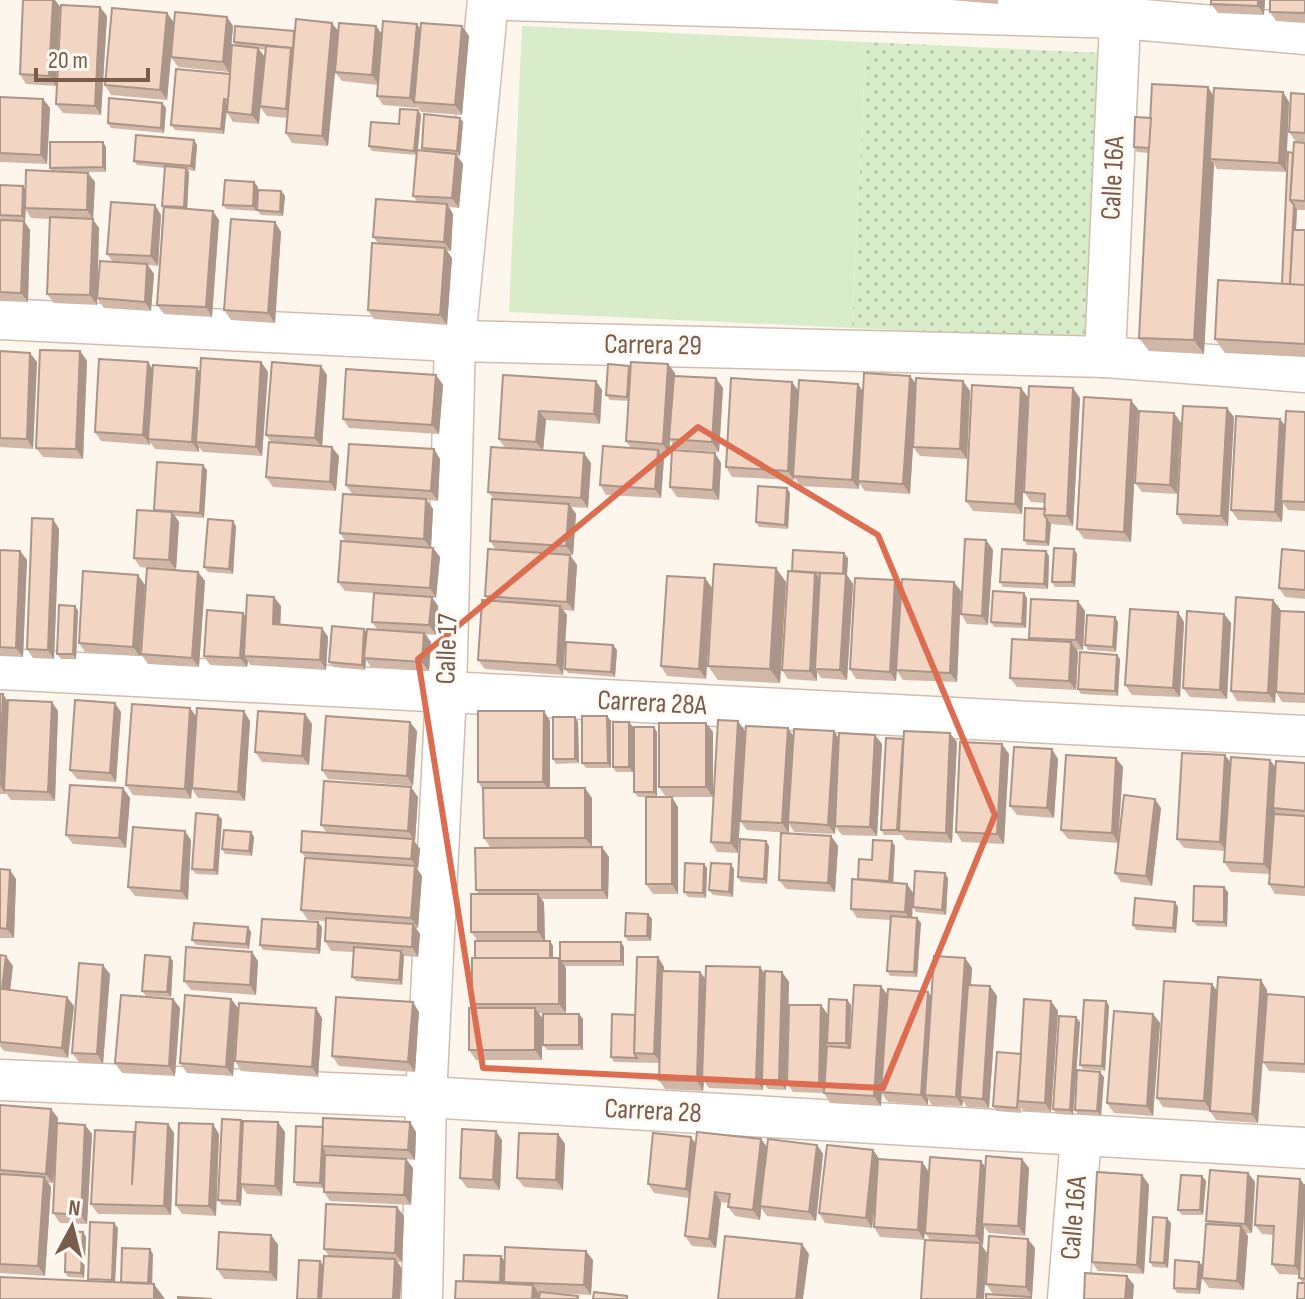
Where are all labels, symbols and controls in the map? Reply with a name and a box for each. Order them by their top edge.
scale bar [36,32,148,82]
text: 20 m [48,46,88,75]
street label: Calle 16A [1094,134,1132,221]
street label: Carrera 29 [604,328,702,362]
street label: Calle 17 [429,613,465,685]
street label: Carrera 28A [597,684,708,722]
street label: Carrera 28 [604,1092,702,1130]
street label: Calle 16A [1054,1174,1094,1261]
north arrow [32,1187,112,1267]
text: N [67,1195,82,1223]

